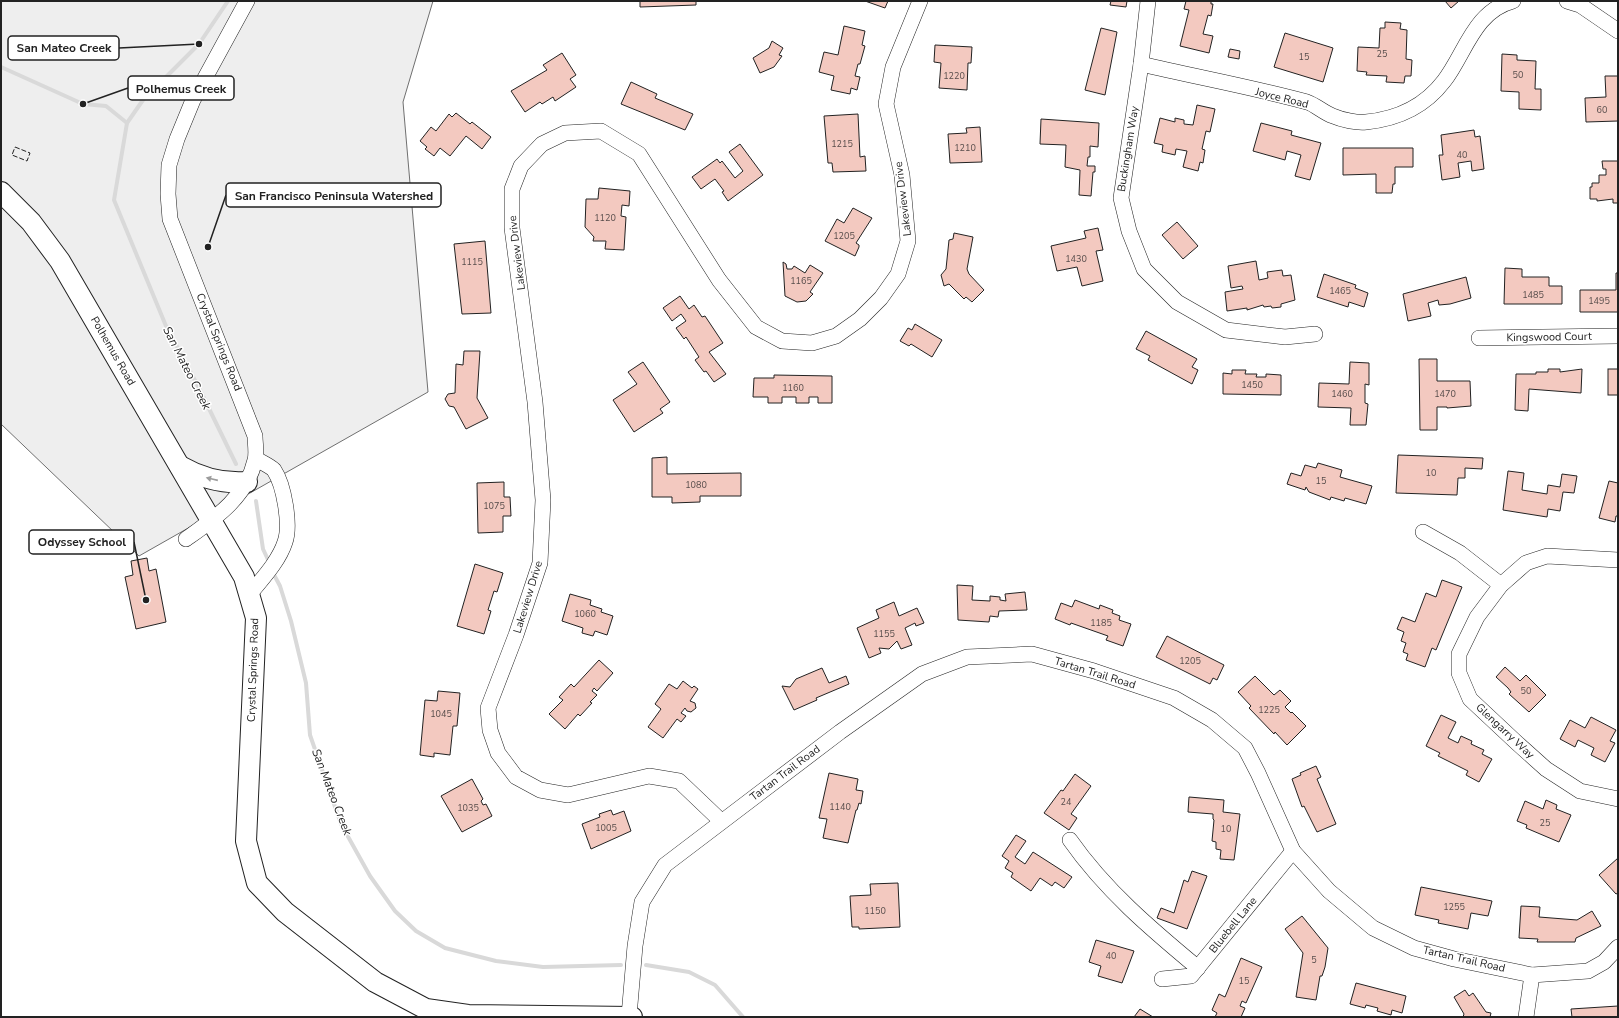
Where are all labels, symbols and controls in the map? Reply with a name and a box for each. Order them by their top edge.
callout: San Mateo Creek [8,36,119,60]
text: San Mateo Creek [17,40,112,56]
house number: 25 [1377,48,1387,60]
house number: 15 [1299,51,1309,63]
house number: 50 [1513,69,1523,81]
house number: 1220 [943,70,965,82]
callout: Polhemus Creek [128,76,234,100]
text: Polhemus Creek [136,81,227,97]
street label: Joyce Road [1253,84,1310,112]
house number: 60 [1597,104,1607,116]
street label: Buckingham Way [1114,105,1142,193]
house number: 1215 [831,138,853,150]
house number: 1210 [954,142,976,154]
house number: 40 [1457,149,1467,161]
street label: Lakeview Drive [891,161,915,237]
callout: San Francisco Peninsula Watershed [226,183,441,207]
text: San Francisco Peninsula Watershed [235,188,433,204]
house number: 1120 [594,212,616,224]
street label: Lakeview Drive [505,215,529,291]
house number: 1205 [833,230,855,242]
house number: 1430 [1065,253,1087,265]
house number: 1115 [461,256,483,268]
house number: 1165 [790,275,812,287]
house number: 1465 [1329,285,1351,297]
house number: 1485 [1522,289,1544,301]
street label: Crystal Springs Road [193,291,245,393]
house number: 1495 [1588,295,1610,307]
street label: Polhemus Road [87,314,139,388]
water label: San Mateo Creek [159,324,215,413]
street label: Kingswood Court [1506,329,1592,345]
house number: 1450 [1241,379,1263,391]
house number: 1160 [782,382,804,394]
house number: 1460 [1331,388,1353,400]
house number: 1470 [1434,388,1456,400]
house number: 10 [1426,467,1436,479]
house number: 15 [1316,475,1326,487]
one-way arrow [206,476,218,482]
house number: 1080 [685,479,707,491]
house number: 1075 [483,500,505,512]
callout: Odyssey School [29,530,134,554]
text: Odyssey School [38,534,126,550]
street label: Lakeview Drive [510,559,546,635]
house number: 1060 [574,608,596,620]
house number: 1185 [1090,617,1112,629]
street label: Crystal Springs Road [244,618,262,722]
house number: 1155 [873,628,895,640]
street label: Tartan Trail Road [1052,654,1138,692]
house number: 1205 [1179,655,1201,667]
house number: 50 [1521,685,1531,697]
street label: Glengarry Way [1472,700,1538,762]
house number: 1225 [1258,704,1280,716]
house number: 1045 [430,708,452,720]
street label: Tartan Trail Road [747,742,823,804]
water label: San Mateo Creek [308,746,356,839]
house number: 24 [1061,796,1072,808]
house number: 1140 [829,801,851,813]
house number: 1035 [457,802,479,814]
house number: 25 [1540,817,1550,829]
house number: 1005 [595,822,617,834]
house number: 10 [1221,823,1231,835]
street label: Bluebell Lane [1206,894,1260,956]
house number: 1255 [1443,901,1465,913]
house number: 1150 [864,905,886,917]
street label: Tartan Trail Road [1421,942,1507,976]
house number: 40 [1106,950,1116,962]
house number: 5 [1311,954,1317,966]
house number: 15 [1239,975,1249,987]

